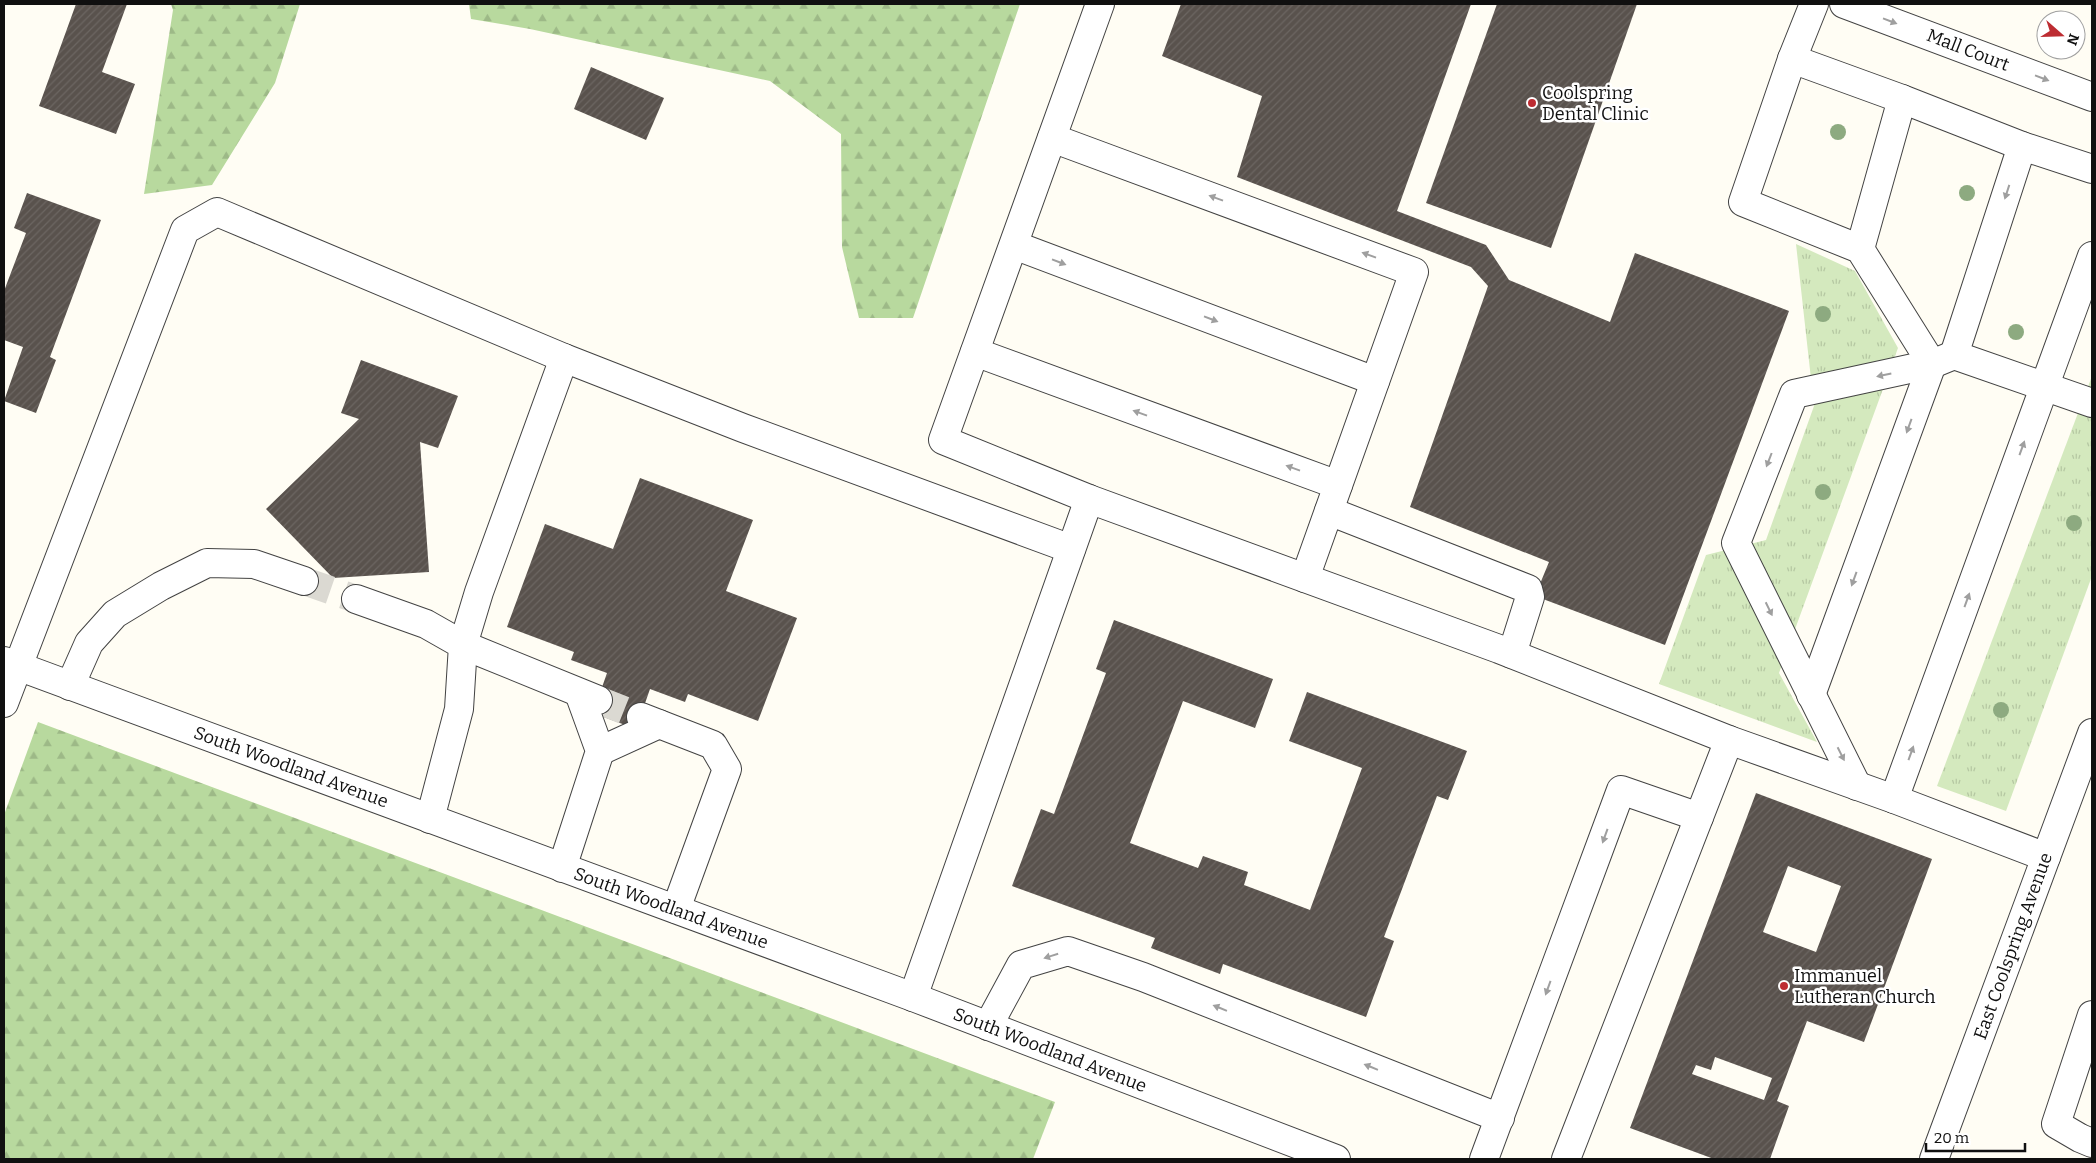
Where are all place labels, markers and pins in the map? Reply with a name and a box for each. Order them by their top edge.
place label: Coolspring Dental Clinic [1542,82,1649,125]
marker: Coolspring Dental Clinic [1526,97,1538,109]
place label: Immanuel Lutheran Church [1794,965,1936,1008]
marker: Immanuel Lutheran Church [1778,980,1790,992]

